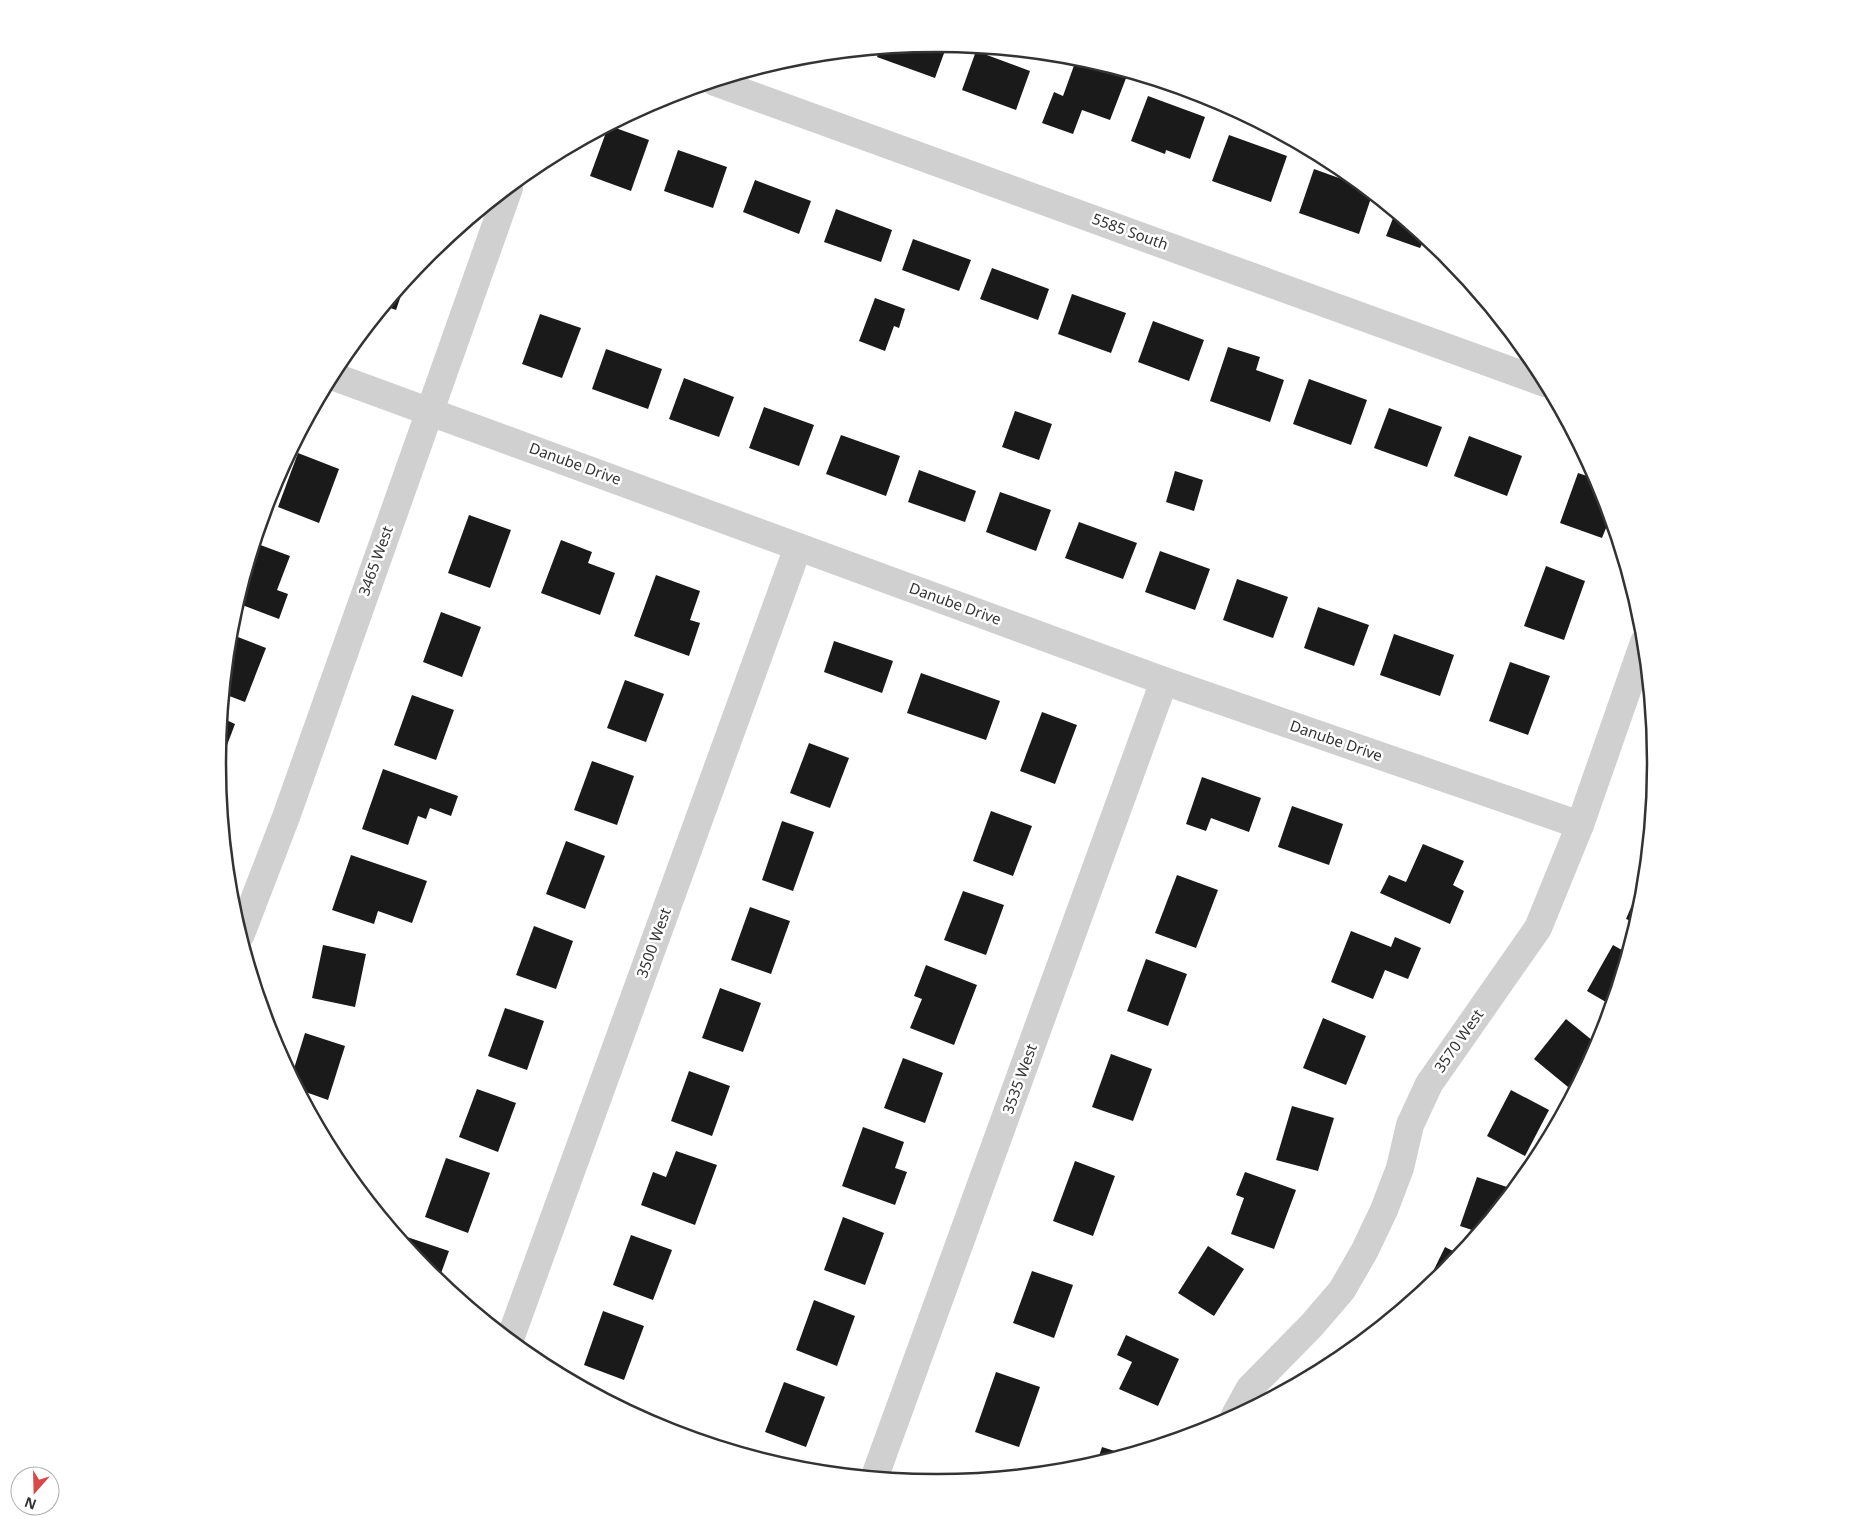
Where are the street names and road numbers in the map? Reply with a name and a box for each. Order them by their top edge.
street label: 5585 South [1090,208,1171,254]
street label: Danube Drive [527,437,624,489]
street label: 3465 West [353,522,397,598]
street label: Danube Drive [907,577,1004,629]
street label: Danube Drive [1287,715,1385,765]
street label: 3500 West [631,904,675,980]
street label: 3570 West [1429,1004,1488,1076]
street label: 3535 West [997,1040,1041,1116]

